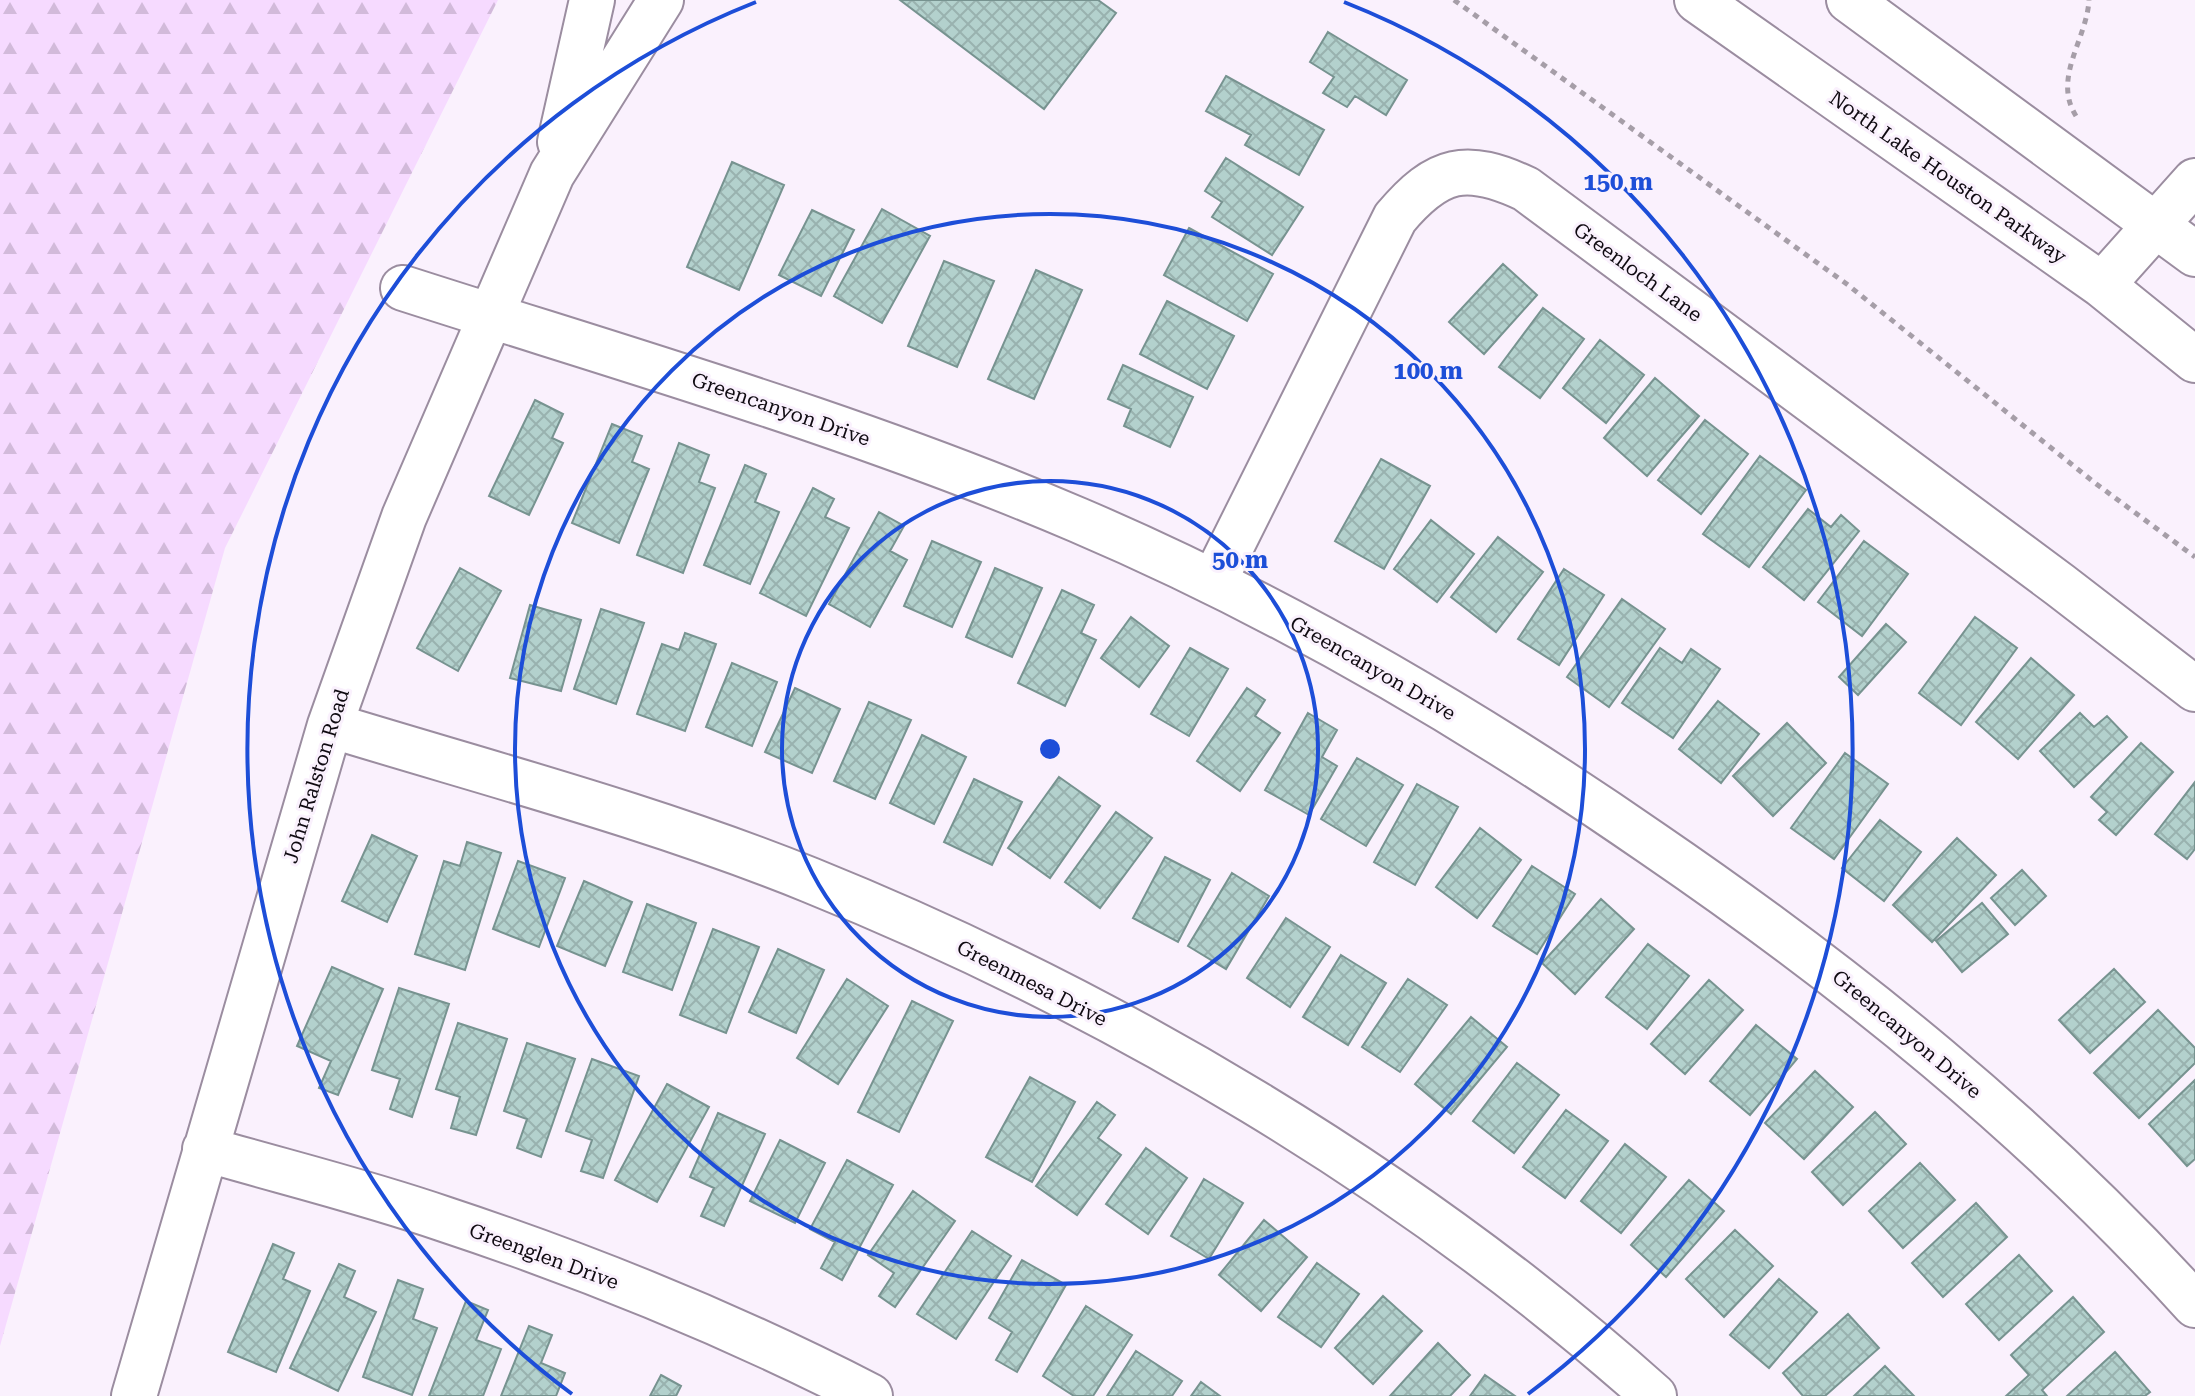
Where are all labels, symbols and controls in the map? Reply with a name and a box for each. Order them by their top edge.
street label: North Lake Houston Parkway [1825,86,2071,268]
text: 150 m [1583,168,1653,196]
street label: Greenloch Lane [1569,217,1707,327]
text: 100 m [1393,357,1463,385]
street label: Greencanyon Drive [689,367,873,451]
text: 50 m [1212,546,1268,574]
street label: Greencanyon Drive [1286,611,1460,725]
street label: John Ralston Road [278,686,354,866]
centre of rings [1036,735,1064,763]
street label: Greenmesa Drive [953,935,1111,1031]
street label: Greencanyon Drive [1828,965,1986,1103]
street label: Greenglen Drive [466,1218,622,1294]

